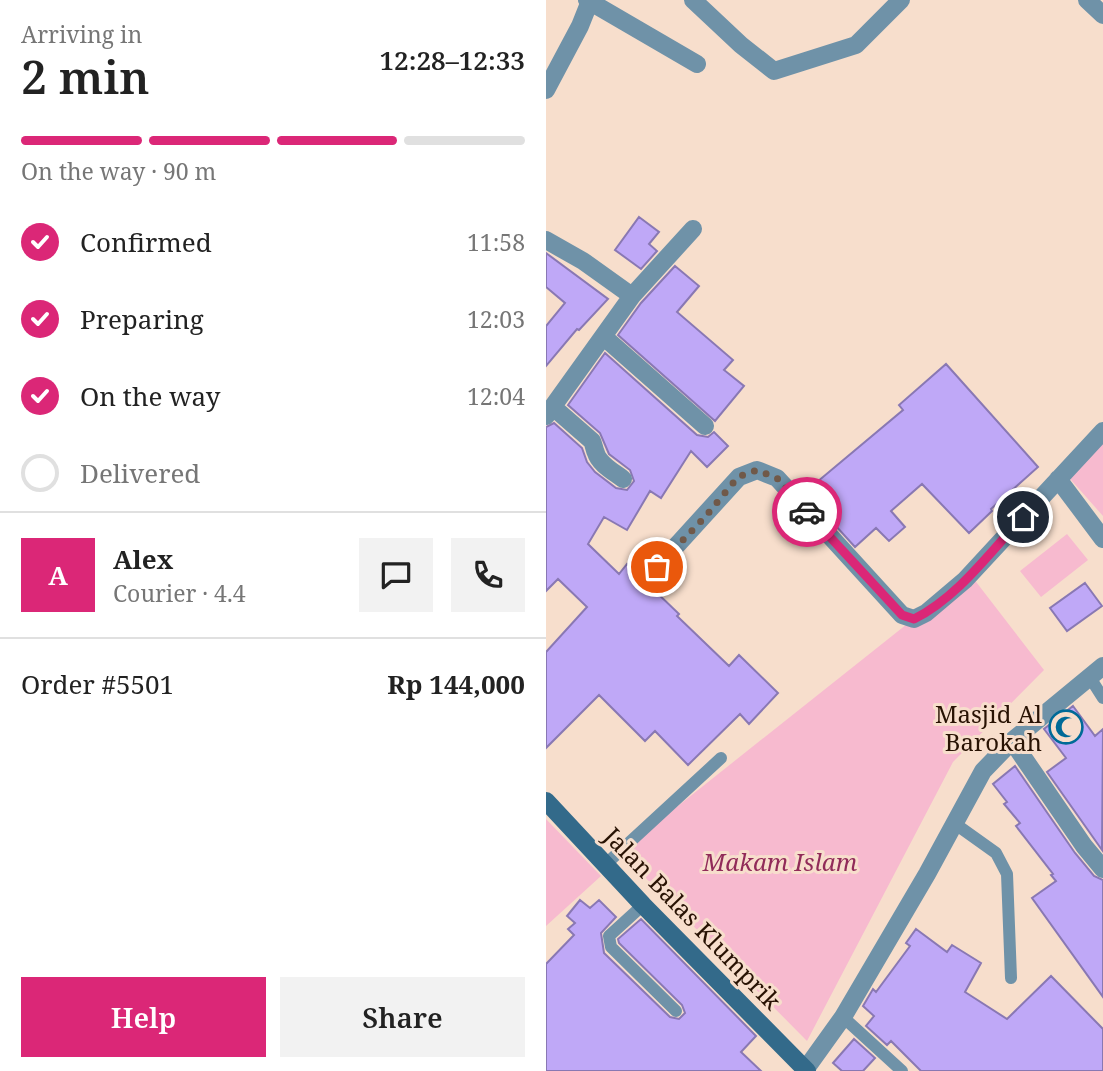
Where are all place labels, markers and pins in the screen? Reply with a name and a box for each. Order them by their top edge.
pin [993,487,1053,547]
pin [627,537,687,597]
place label: Masjid Al Barokah [935,697,1043,758]
mosque icon: Masjid Al Barokah [1047,708,1085,746]

